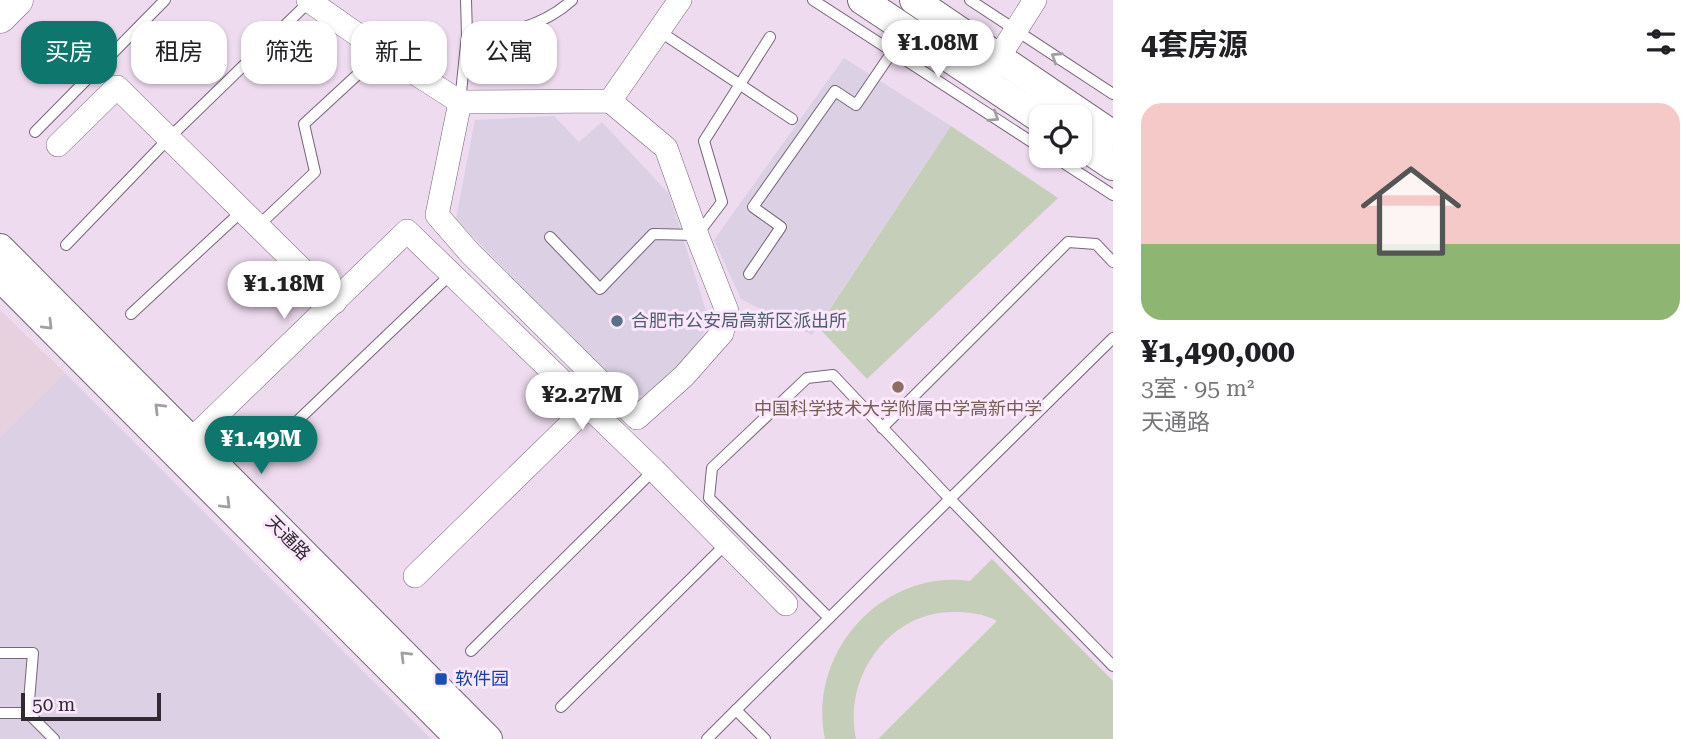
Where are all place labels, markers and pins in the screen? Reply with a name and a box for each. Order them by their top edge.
pin: ¥1.08M [881,20,995,80]
pin: ¥1.18M [227,262,341,321]
place label: 合肥市公安局高新区派出所 [631,310,847,331]
marker: 合肥市公安局高新区派出所 [609,313,625,329]
pin: ¥2.27M [525,372,639,432]
marker: 中国科学技术大学附属中学高新中学 [890,379,906,395]
place label: 中国科学技术大学附属中学高新中学 [754,398,1042,419]
pin: ¥1.49M [204,416,318,476]
place label: 软件园 [455,668,509,689]
marker: 软件园 [433,671,449,687]

